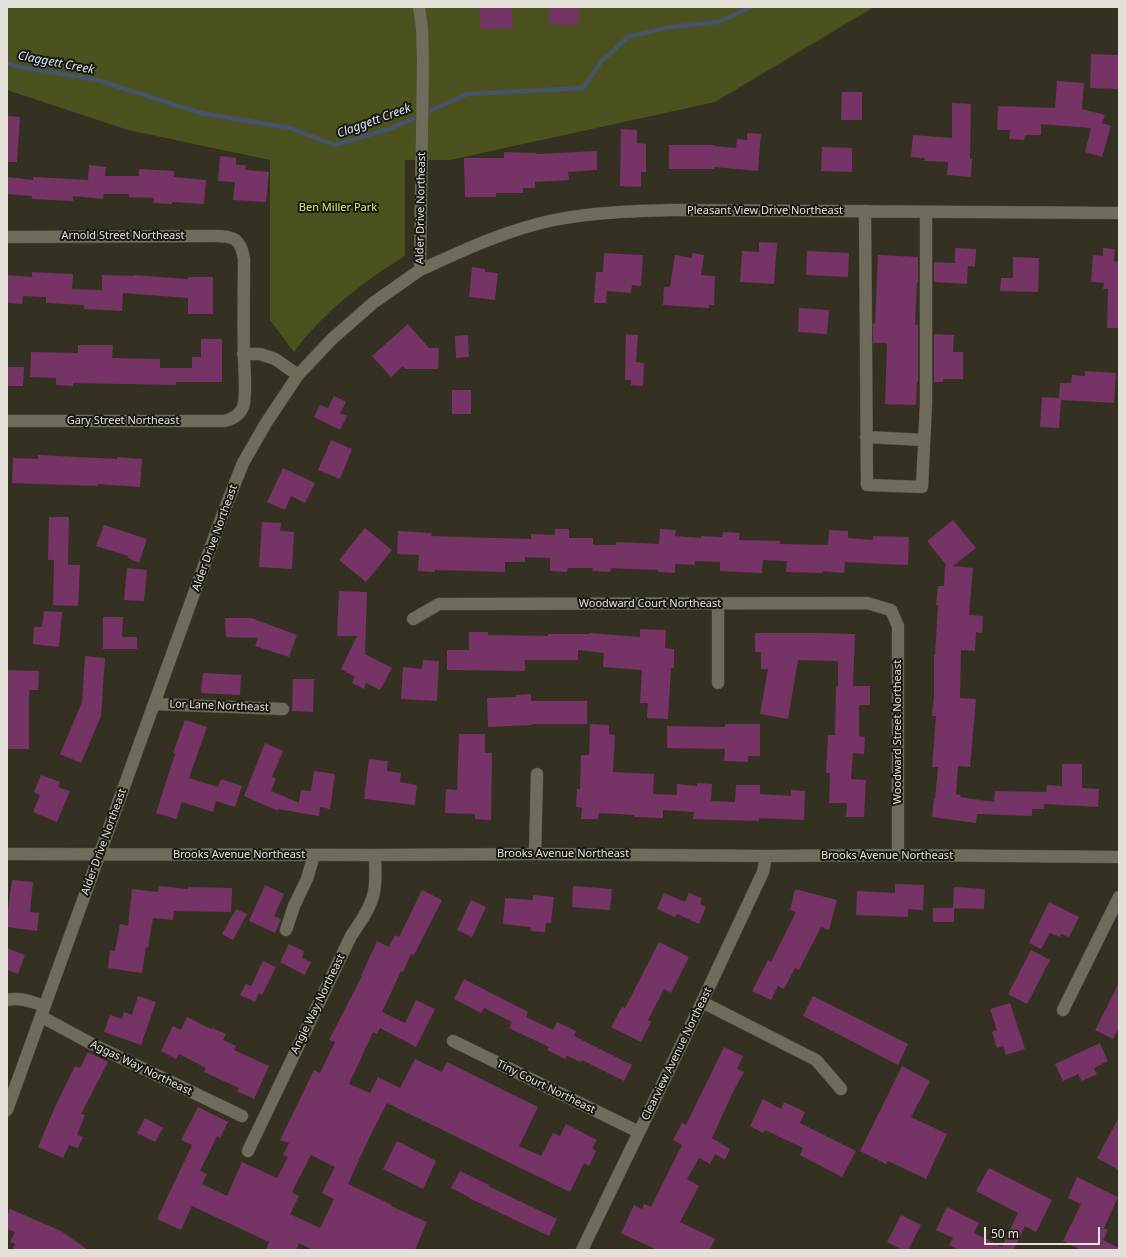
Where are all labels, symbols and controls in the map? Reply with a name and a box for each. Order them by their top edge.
water label: Claggett Creek [17,49,95,77]
water label: Claggett Creek [335,101,413,141]
street label: Alder Drive Northeast [413,152,429,264]
park label: Ben Miller Park [299,201,377,215]
street label: Pleasant View Drive Northeast [687,204,843,218]
street label: Arnold Street Northeast [61,229,185,243]
street label: Gary Street Northeast [67,414,179,428]
street label: Alder Drive Northeast [190,483,240,593]
street label: Woodward Court Northeast [579,597,721,611]
street label: Woodward Street Northeast [891,660,905,804]
street label: Lor Lane Northeast [169,698,269,714]
street label: Alder Drive Northeast [79,787,129,897]
street label: Brooks Avenue Northeast [497,847,629,861]
street label: Brooks Avenue Northeast [173,848,305,862]
street label: Brooks Avenue Northeast [821,849,953,863]
street label: Angie Way Northeast [288,952,348,1056]
street label: Clearview Avenue Northeast [639,985,715,1123]
street label: Aggas Way Northeast [88,1038,194,1098]
street label: Tiny Court Northeast [495,1057,597,1117]
scale bar [986,1219,1102,1245]
text: 50 m [991,1225,1019,1242]

